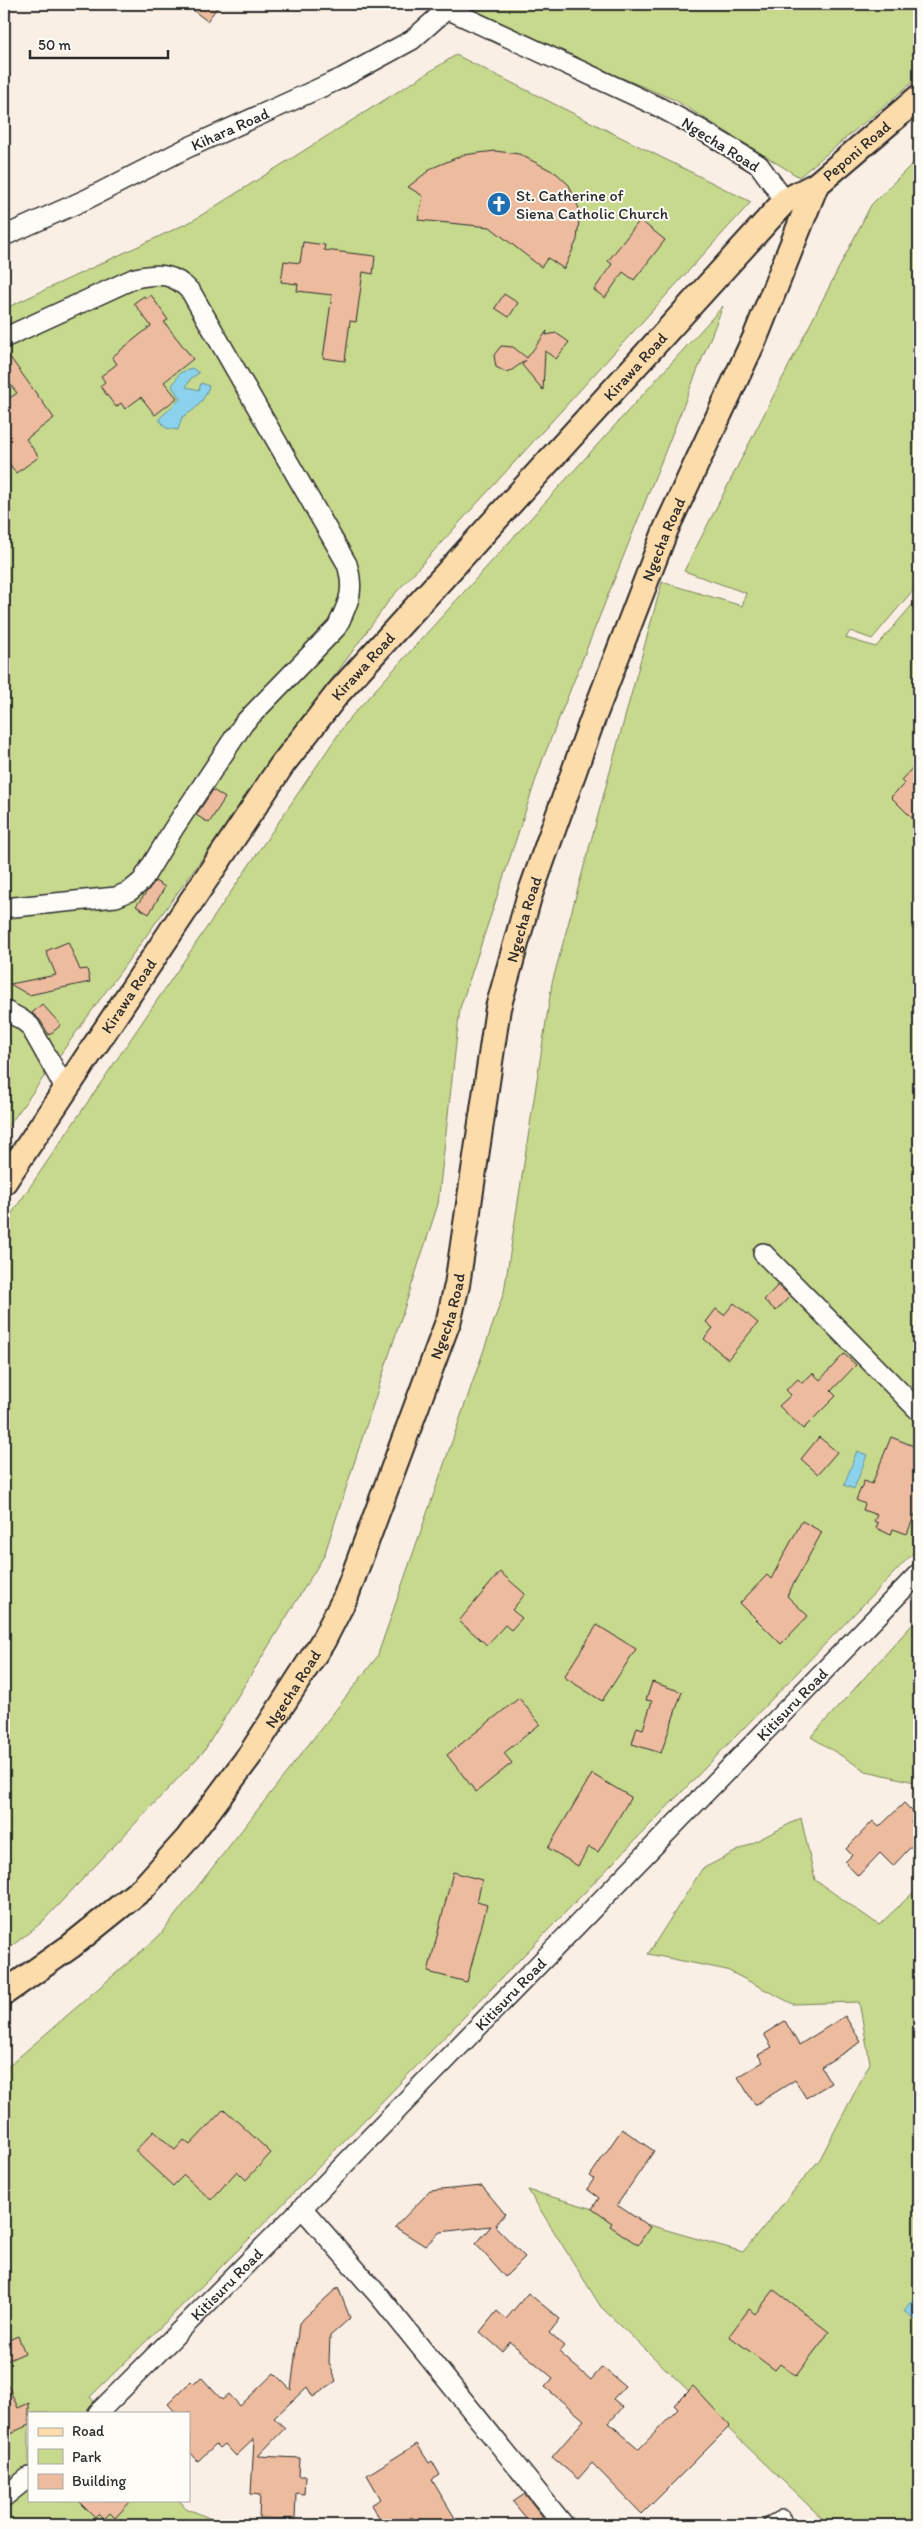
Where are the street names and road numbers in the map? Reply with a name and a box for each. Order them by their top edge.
street label: Kihara Road [188,103,272,155]
street label: Ngecha Road [678,113,764,176]
street label: Peponi Road [819,116,895,185]
street label: Kirawa Road [599,328,671,405]
street label: Ngecha Road [638,494,689,584]
street label: Kirawa Road [327,628,399,704]
street label: Ngecha Road [502,873,546,964]
street label: Kirawa Road [97,955,161,1037]
street label: Ngecha Road [426,1272,469,1362]
street label: Ngecha Road [261,1646,325,1731]
street label: Kitisuru Road [752,1664,832,1745]
street label: Kitisuru Road [471,1954,550,2034]
street label: Kitisuru Road [187,2244,267,2324]

